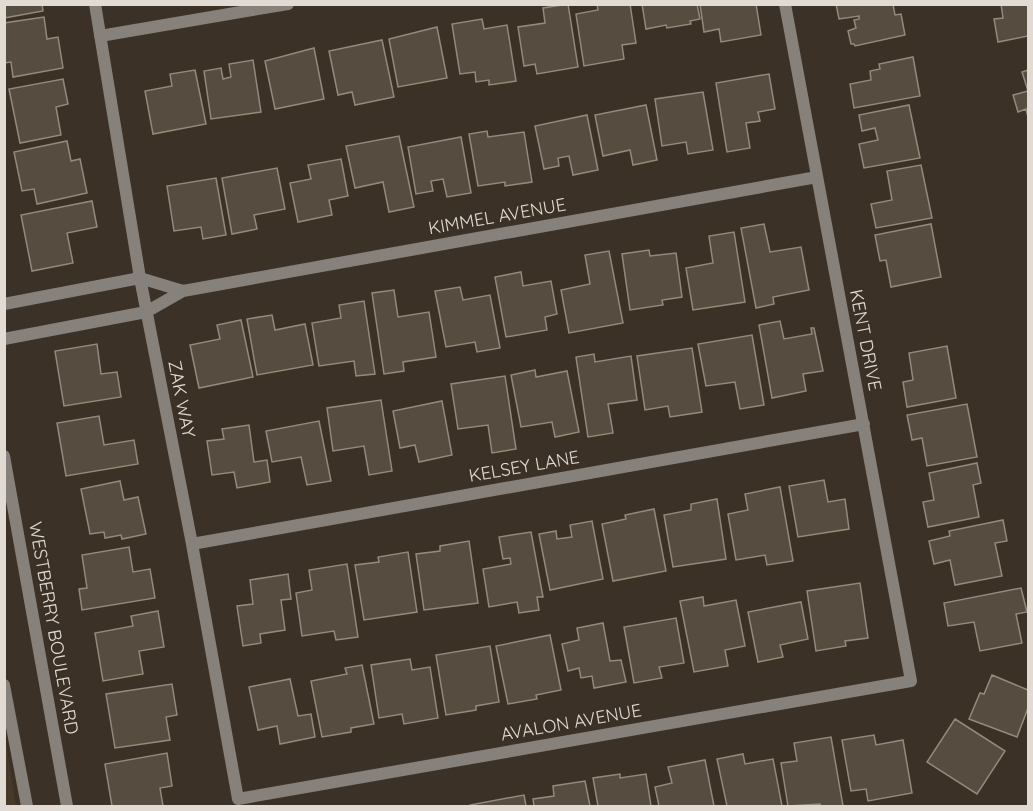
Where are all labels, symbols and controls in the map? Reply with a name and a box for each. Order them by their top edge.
street label: KIMMEL AVENUE [426,193,568,239]
street label: KENT DRIVE [845,287,887,393]
street label: ZAK WAY [163,358,201,440]
street label: KELSEY LANE [467,445,581,487]
street label: WESTBERRY BOULEVARD [24,520,84,736]
street label: AVALON AVENUE [499,698,643,746]

